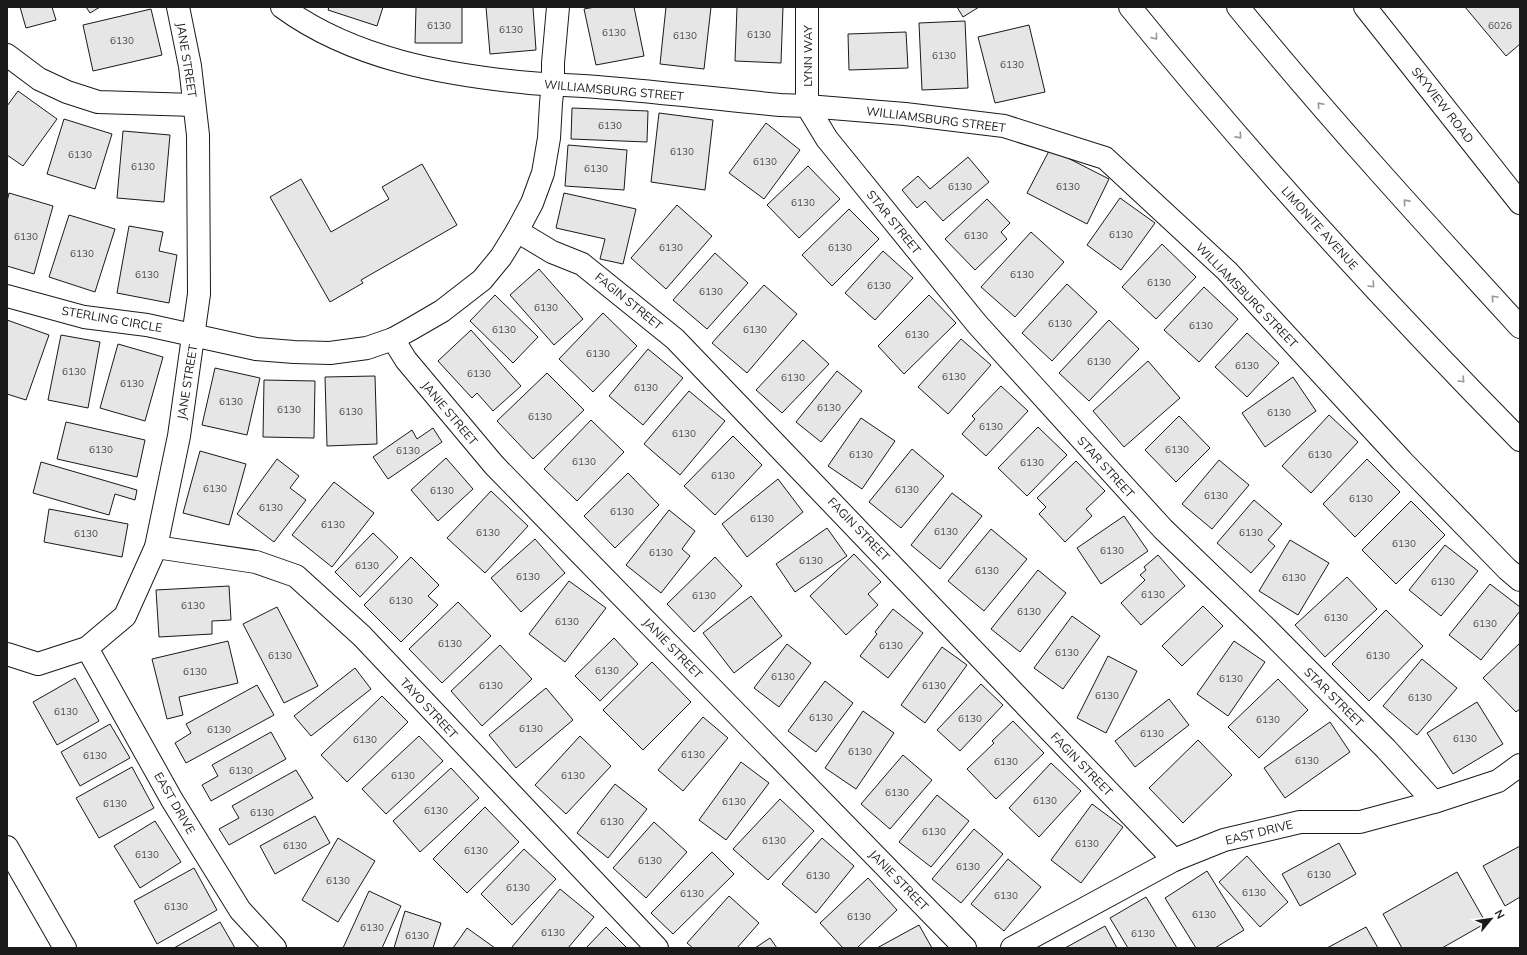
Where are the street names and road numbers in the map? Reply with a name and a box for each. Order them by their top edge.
street label: JANE STREET [174,21,200,99]
street label: LYNN WAY [800,24,815,87]
street label: SKYVIEW ROAD [1409,64,1477,146]
street label: WILLIAMSBURG STREET [543,76,685,104]
street label: WILLIAMSBURG STREET [865,103,1007,135]
street label: LIMONITE AVENUE [1279,183,1361,273]
street label: STAR STREET [864,187,925,258]
street label: WILLIAMSBURG STREET [1193,239,1302,351]
street label: FAGIN STREET [592,269,666,333]
street label: STERLING CIRCLE [61,303,163,335]
street label: JANE STREET [174,343,200,421]
street label: JANIE STREET [419,378,482,449]
street label: STAR STREET [1074,433,1138,502]
street label: FAGIN STREET [825,494,894,565]
street label: JANIE STREET [640,614,706,682]
street label: STAR STREET [1301,664,1367,730]
street label: TAYO STREET [397,675,461,742]
street label: FAGIN STREET [1048,729,1117,800]
street label: EAST DRIVE [151,769,199,837]
street label: EAST DRIVE [1224,816,1294,848]
street label: JANIE STREET [866,846,932,914]

